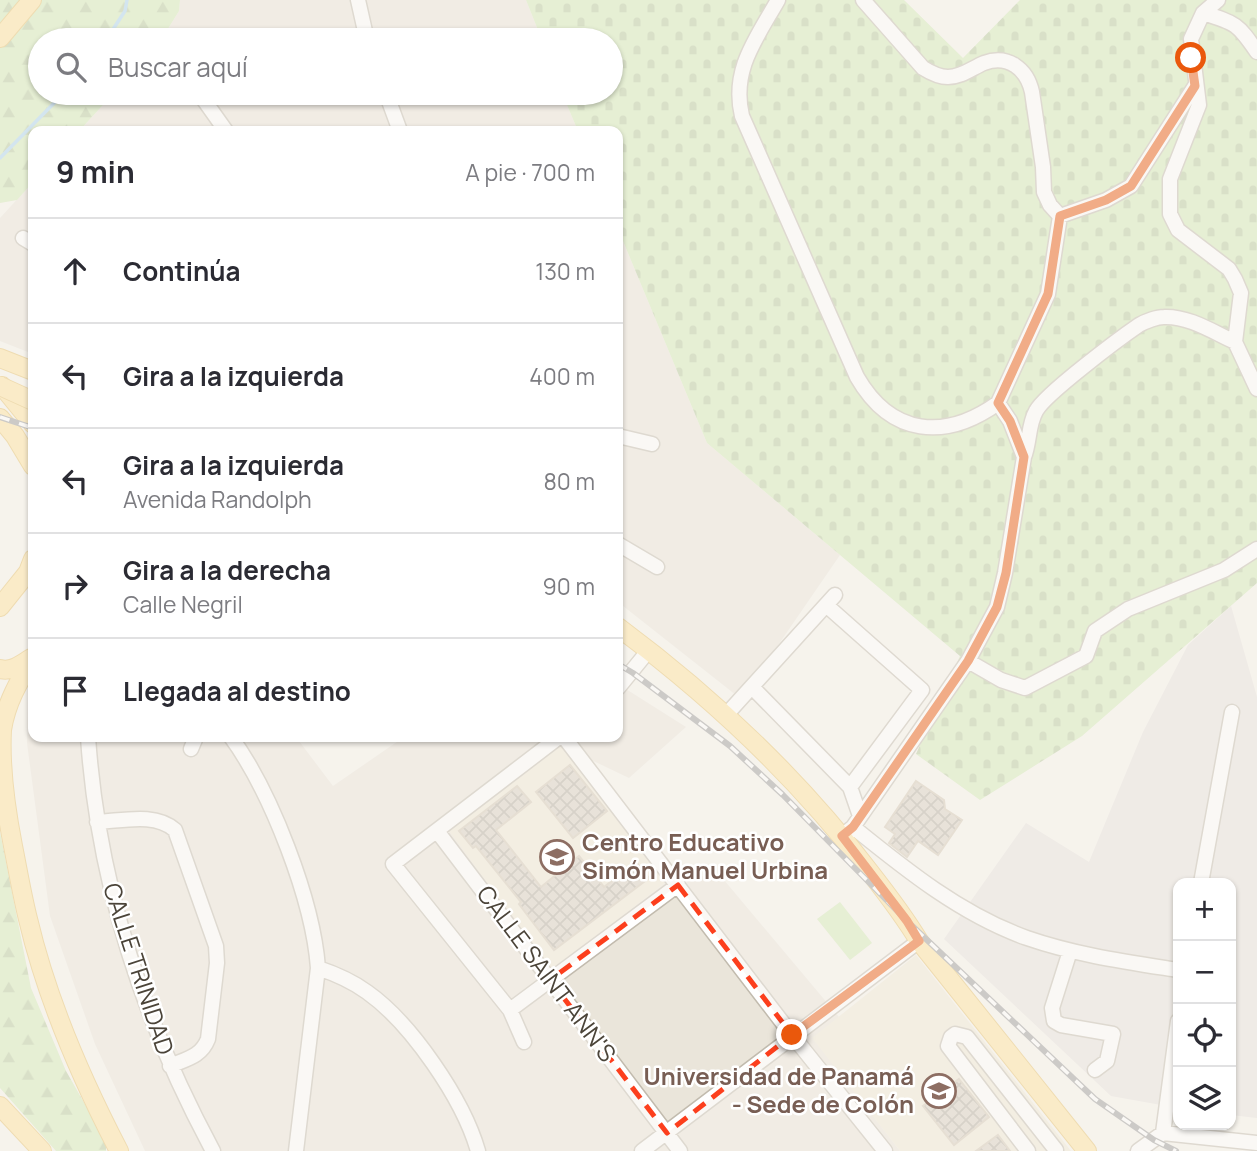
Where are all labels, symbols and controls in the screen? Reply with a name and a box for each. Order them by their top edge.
search box [28,28,623,105]
route start [1175,42,1206,73]
icon: search [52,48,90,86]
text: Buscar aquí [108,49,248,85]
text: 9 min [56,151,135,192]
text: A pie · 700 m [465,156,595,188]
icon: ahead [56,252,94,290]
text: Continúa [123,253,241,289]
text: 130 m [535,255,595,287]
icon: left [56,357,94,395]
text: Gira a la izquierda [123,358,344,394]
text: 400 m [529,360,595,392]
text: Gira a la izquierda [123,447,344,483]
icon: left [56,462,94,500]
text: 80 m [544,465,595,497]
text: Avenida Randolph [123,483,312,515]
text: Gira a la derecha [123,552,331,588]
icon: right [56,567,94,605]
text: 90 m [543,570,595,602]
text: Calle Negril [123,588,243,620]
icon: arrive [56,672,94,710]
text: Llegada al destino [123,673,351,709]
place label: Centro Educativo Simón Manuel Urbina [582,825,828,886]
school or university icon: Centro Educativo Simón Manuel Urbina [538,838,576,876]
street label: CALLE TRINIDAD [96,878,183,1059]
street label: CALLE SAINT ANN'S [470,878,624,1068]
map controls [1173,878,1236,1130]
button: + [1173,878,1236,941]
button: − [1173,941,1236,1004]
button: locate [1173,1004,1236,1067]
route end [776,1019,807,1050]
place label: Universidad de Panamá - Sede de Colón [644,1059,914,1120]
button: layers [1173,1067,1236,1130]
school or university icon: Universidad de Panamá - Sede de Colón [920,1072,958,1110]

